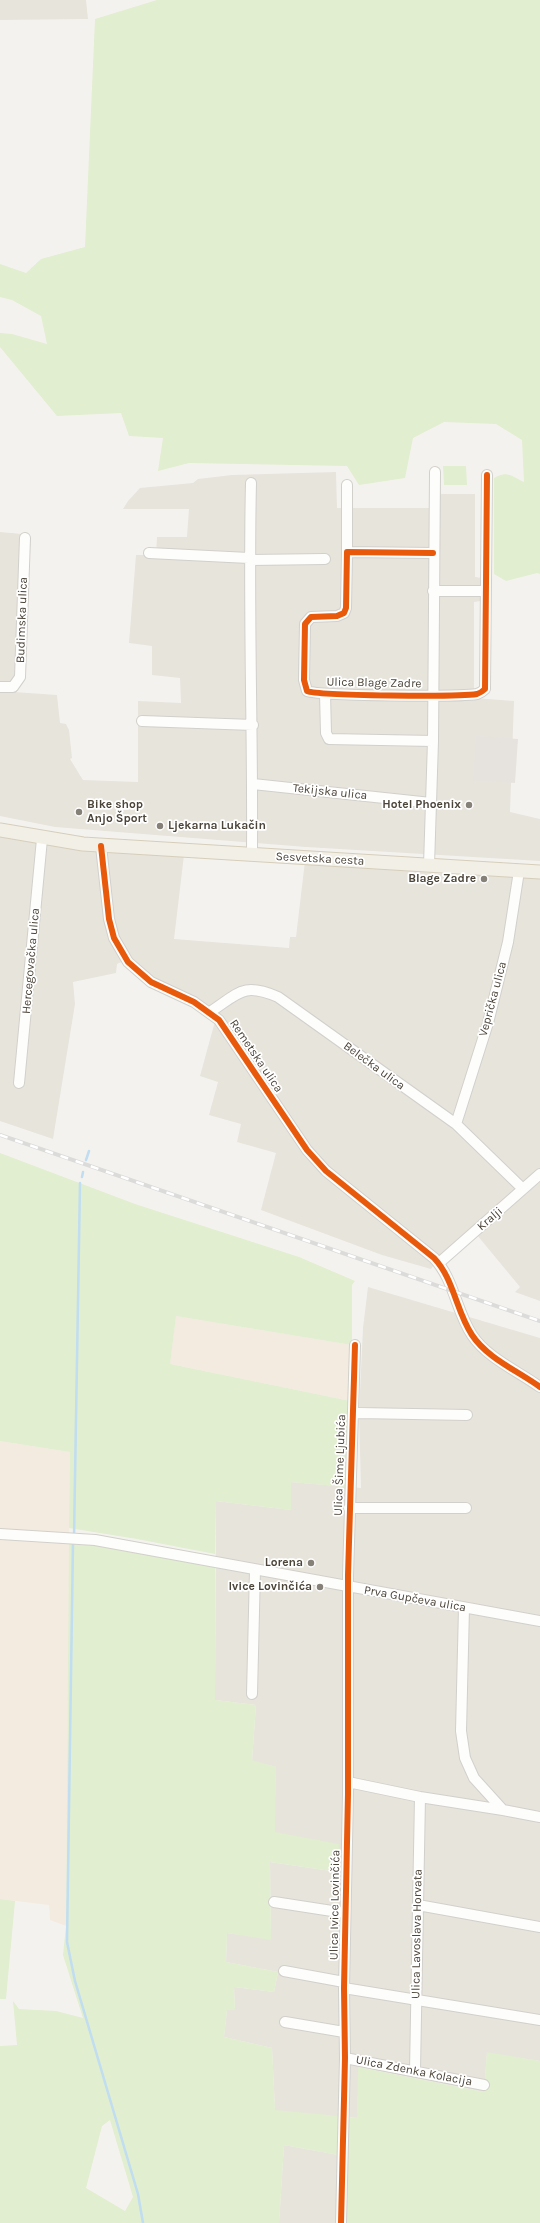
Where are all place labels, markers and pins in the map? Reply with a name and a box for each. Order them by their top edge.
place label: Bike shop Anjo Šport [87,798,147,826]
place label: Hotel Phoenix [382,798,461,812]
marker: Hotel Phoenix [464,800,474,810]
marker: Bike shop Anjo Šport [74,807,84,817]
place label: Ljekarna Lukačin [168,819,266,833]
marker: Ljekarna Lukačin [155,821,165,831]
place label: Blage Zadre [408,872,476,886]
marker: Blage Zadre [479,874,489,884]
place label: Lorena [265,1556,303,1570]
marker: Lorena [306,1558,316,1568]
place label: Ivice Lovinčića [228,1580,312,1594]
marker: Ivice Lovinčića [315,1582,325,1592]

